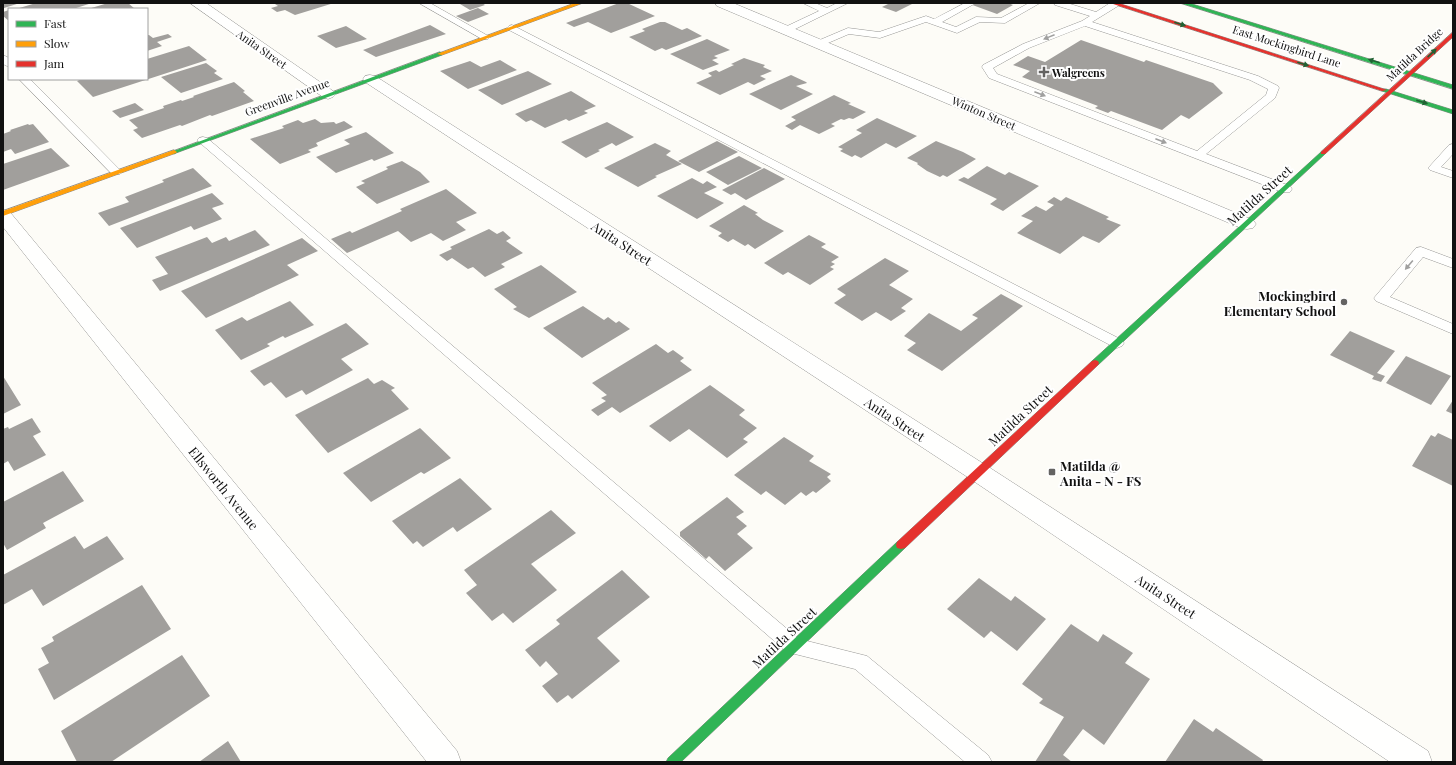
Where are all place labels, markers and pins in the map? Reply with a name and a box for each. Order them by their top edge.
place label: Walgreens [1051,65,1105,80]
marker: Walgreens [1039,67,1049,77]
place label: Mockingbird Elementary School [1224,287,1336,319]
marker: Mockingbird Elementary School [1339,297,1349,307]
place label: Matilda @ Anita - N - FS [1059,457,1142,489]
marker: Matilda @ Anita - N - FS [1047,467,1057,477]

